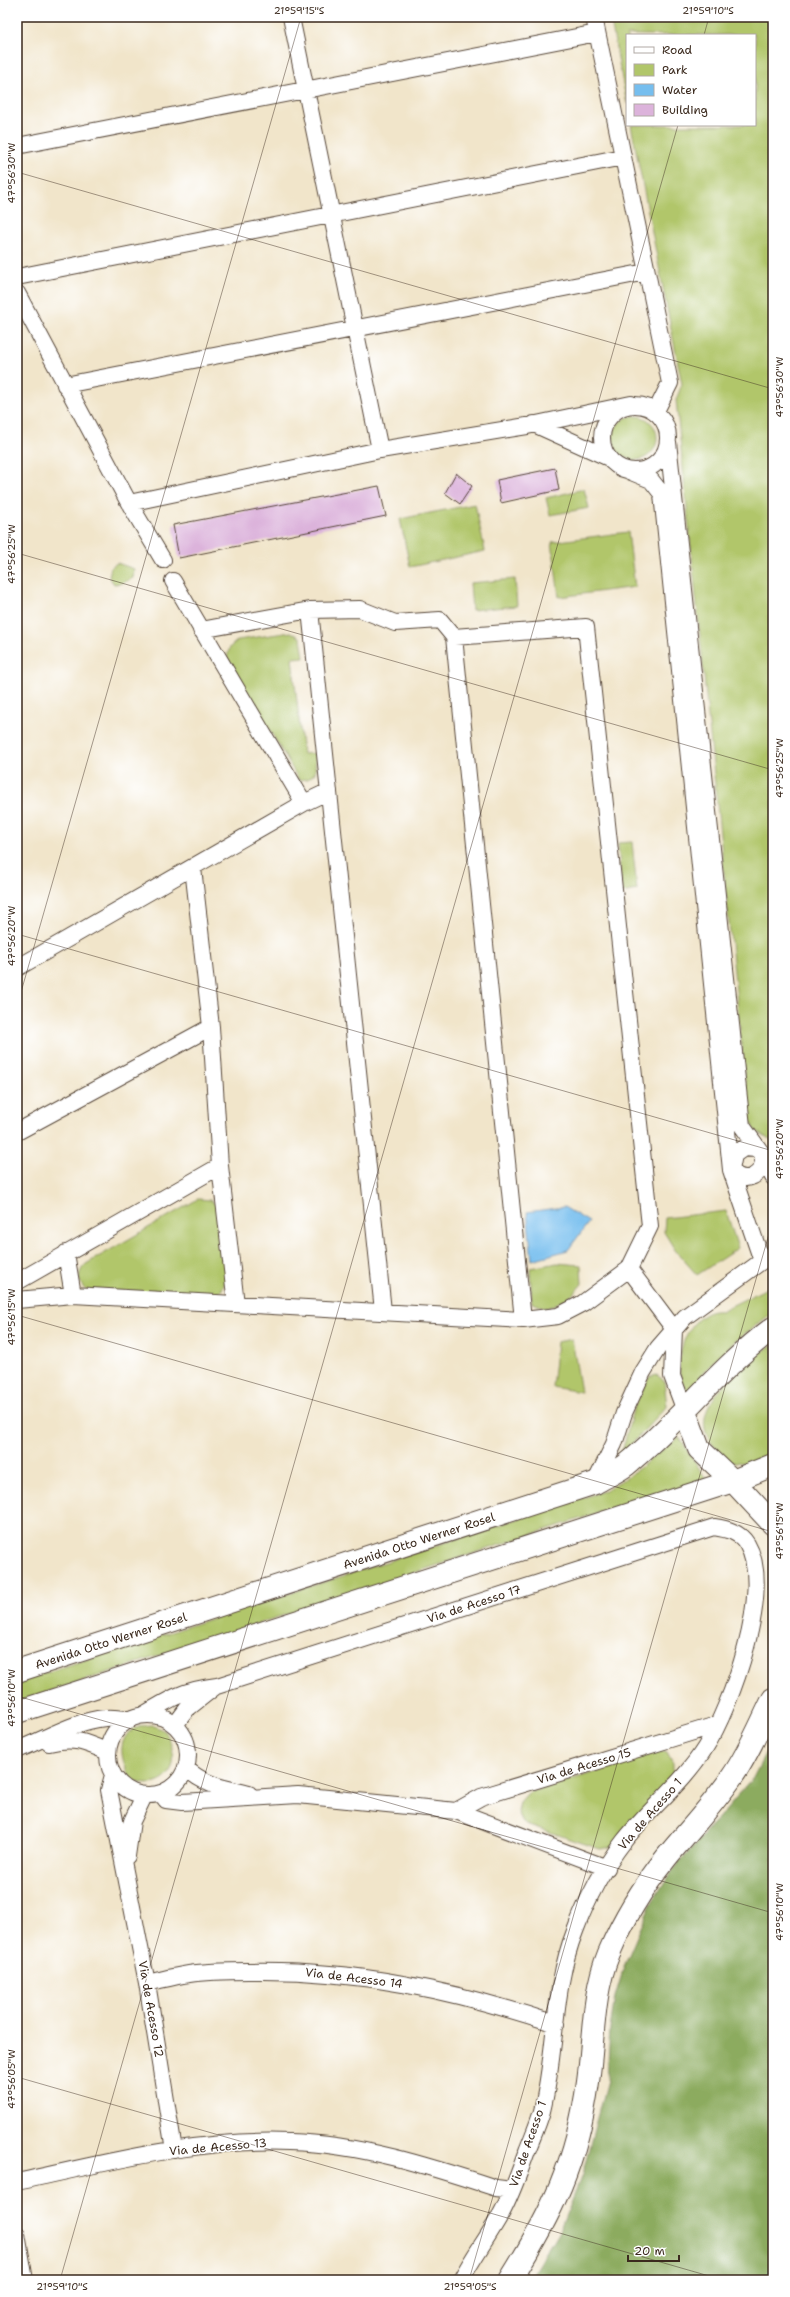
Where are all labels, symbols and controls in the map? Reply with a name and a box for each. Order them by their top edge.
text: 21°59'15"S [274,4,325,17]
text: 21°59'10"S [682,4,734,17]
legend [626,34,756,126]
text: Road [662,42,693,58]
text: Park [662,62,688,78]
text: Water [662,82,698,98]
text: Building [662,102,708,118]
text: 47°56'30"W [5,142,18,203]
text: 47°56'30"W [773,356,786,417]
text: 47°56'25"W [5,524,18,584]
text: 47°56'25"W [773,738,786,798]
text: 47°56'20"W [5,905,18,966]
text: 47°56'20"W [773,1118,786,1179]
text: 47°56'15"W [5,1288,18,1346]
text: 47°56'15"W [773,1502,786,1560]
street label: Avenida Otto Werner Rosel [341,1509,497,1573]
street label: Via de Acesso 17 [425,1581,523,1627]
street label: Avenida Otto Werner Rosel [33,1609,189,1673]
text: 47°56'10"W [5,1669,18,1727]
street label: Via de Acesso 15 [535,1744,633,1788]
street label: Via de Acesso 1 [614,1775,686,1853]
text: 47°56'10"W [773,1883,786,1941]
street label: Via de Acesso 12 [135,1959,167,2059]
street label: Via de Acesso 14 [304,1964,404,1992]
text: 47°56'05"W [5,2049,18,2109]
street label: Via de Acesso 1 [506,2099,550,2189]
street label: Via de Acesso 13 [168,2135,268,2159]
scale bar [628,2237,679,2263]
text: 20 m [634,2243,665,2259]
text: 21°59'10"S [36,2280,88,2293]
text: 21°59'05"S [443,2280,497,2293]

